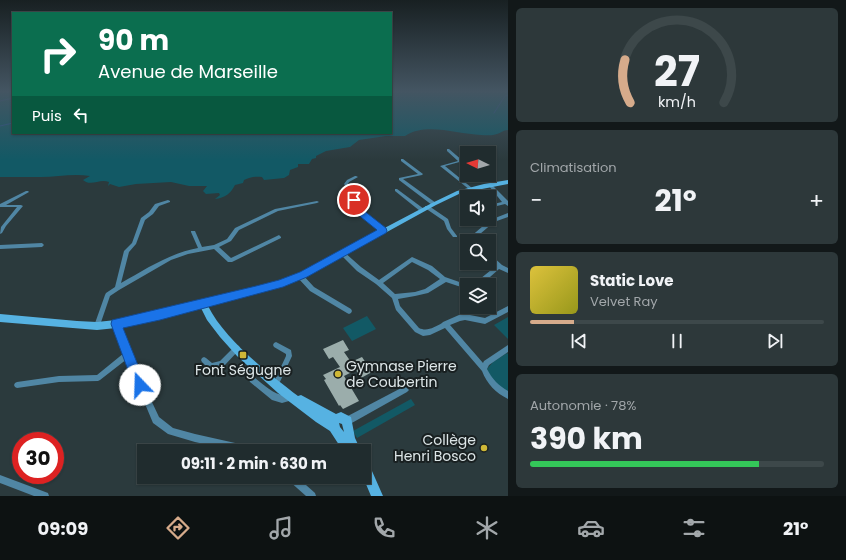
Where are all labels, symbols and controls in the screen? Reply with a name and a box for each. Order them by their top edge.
text: 90 m [98,21,169,60]
icon: right [32,28,84,80]
text: 27 [654,42,700,101]
text: Avenue de Marseille [98,59,278,84]
text: km/h [658,92,696,112]
icon: left [70,104,92,126]
text: Puis [32,105,62,126]
north arrow [460,146,496,182]
map controls [460,146,496,314]
text: Climatisation [530,158,617,177]
text: 21° [654,179,697,222]
pin [337,183,371,217]
text: − [530,185,542,216]
text: + [809,185,824,216]
icon: arrive [343,189,365,211]
button: sound [460,190,496,226]
button: search [460,234,496,270]
text: Static Love [590,270,674,291]
button: layers [460,278,496,314]
text: Velvet Ray [590,292,658,311]
icon: previous [568,330,590,352]
icon: pause [666,330,688,352]
icon: next [764,330,786,352]
marker: Font Ségugne [238,350,248,360]
place label: Gymnase Pierre de Coubertin [346,356,457,392]
place label: Font Ségugne [195,360,291,380]
position arrow [119,364,161,406]
marker: Gymnase Pierre de Coubertin [333,369,343,379]
text: Autonomie · 78% [530,396,636,415]
text: 390 km [530,417,643,460]
place label: Collège Henri Bosco [394,430,476,466]
speed limit sign: 30 [12,432,64,484]
marker: Collège Henri Bosco [479,443,489,453]
text: 09:11 · 2 min · 630 m [181,453,327,474]
icon: directions [164,514,192,542]
icon: music [267,514,295,542]
icon: phone [370,514,398,542]
icon: climate [473,514,501,542]
icon: car [577,514,605,542]
icon: filters [680,514,708,542]
text: 09:09 [38,516,88,541]
text: 21° [783,516,808,541]

